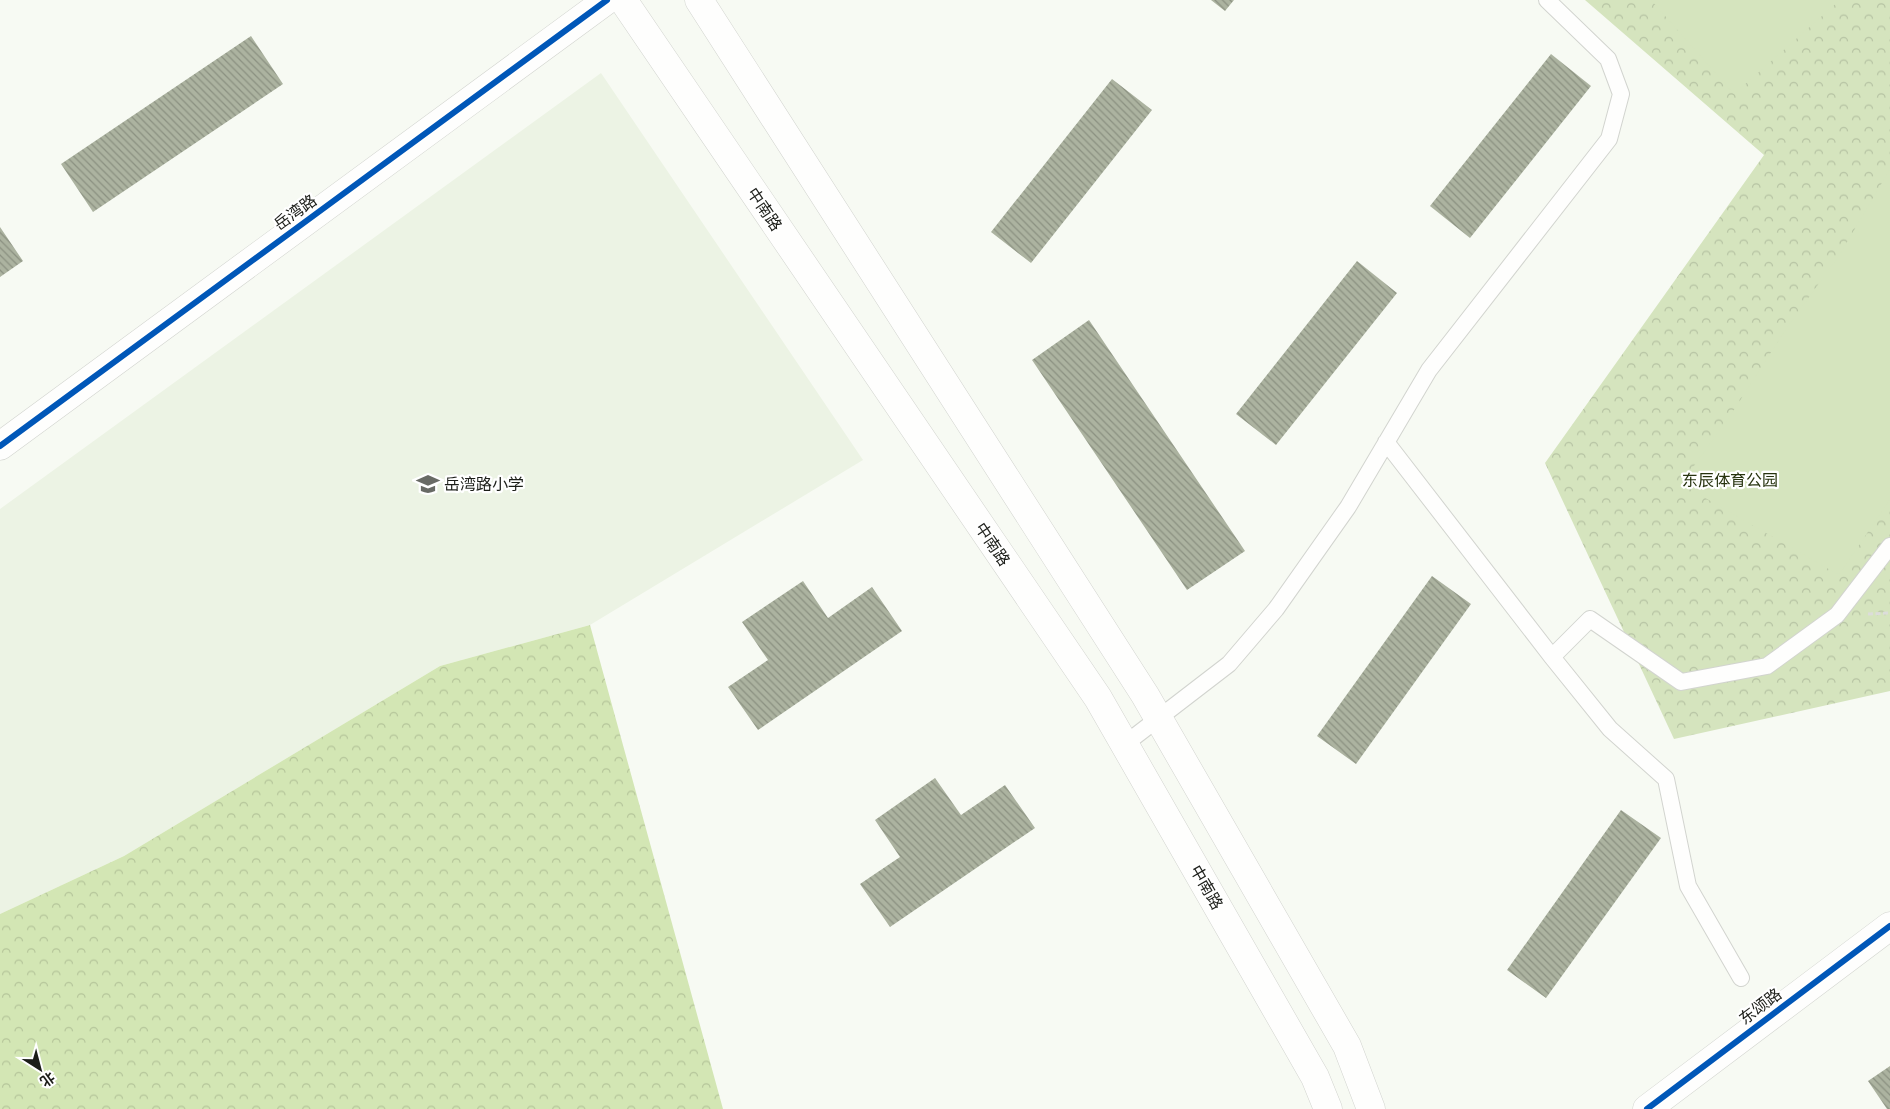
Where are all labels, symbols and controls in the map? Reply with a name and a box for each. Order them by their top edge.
street label: 中南路 [743,184,786,234]
street label: 岳湾路 [270,191,320,234]
school or university icon: 岳湾路小学 [415,471,441,497]
park label: 东辰体育公园 [1682,471,1778,490]
place label: 岳湾路小学 [444,475,524,494]
street label: 中南路 [971,519,1014,569]
street label: 中南路 [1186,862,1227,913]
street label: 东颂路 [1735,984,1785,1028]
north arrow [15,1044,65,1094]
text: 北 [37,1069,58,1090]

